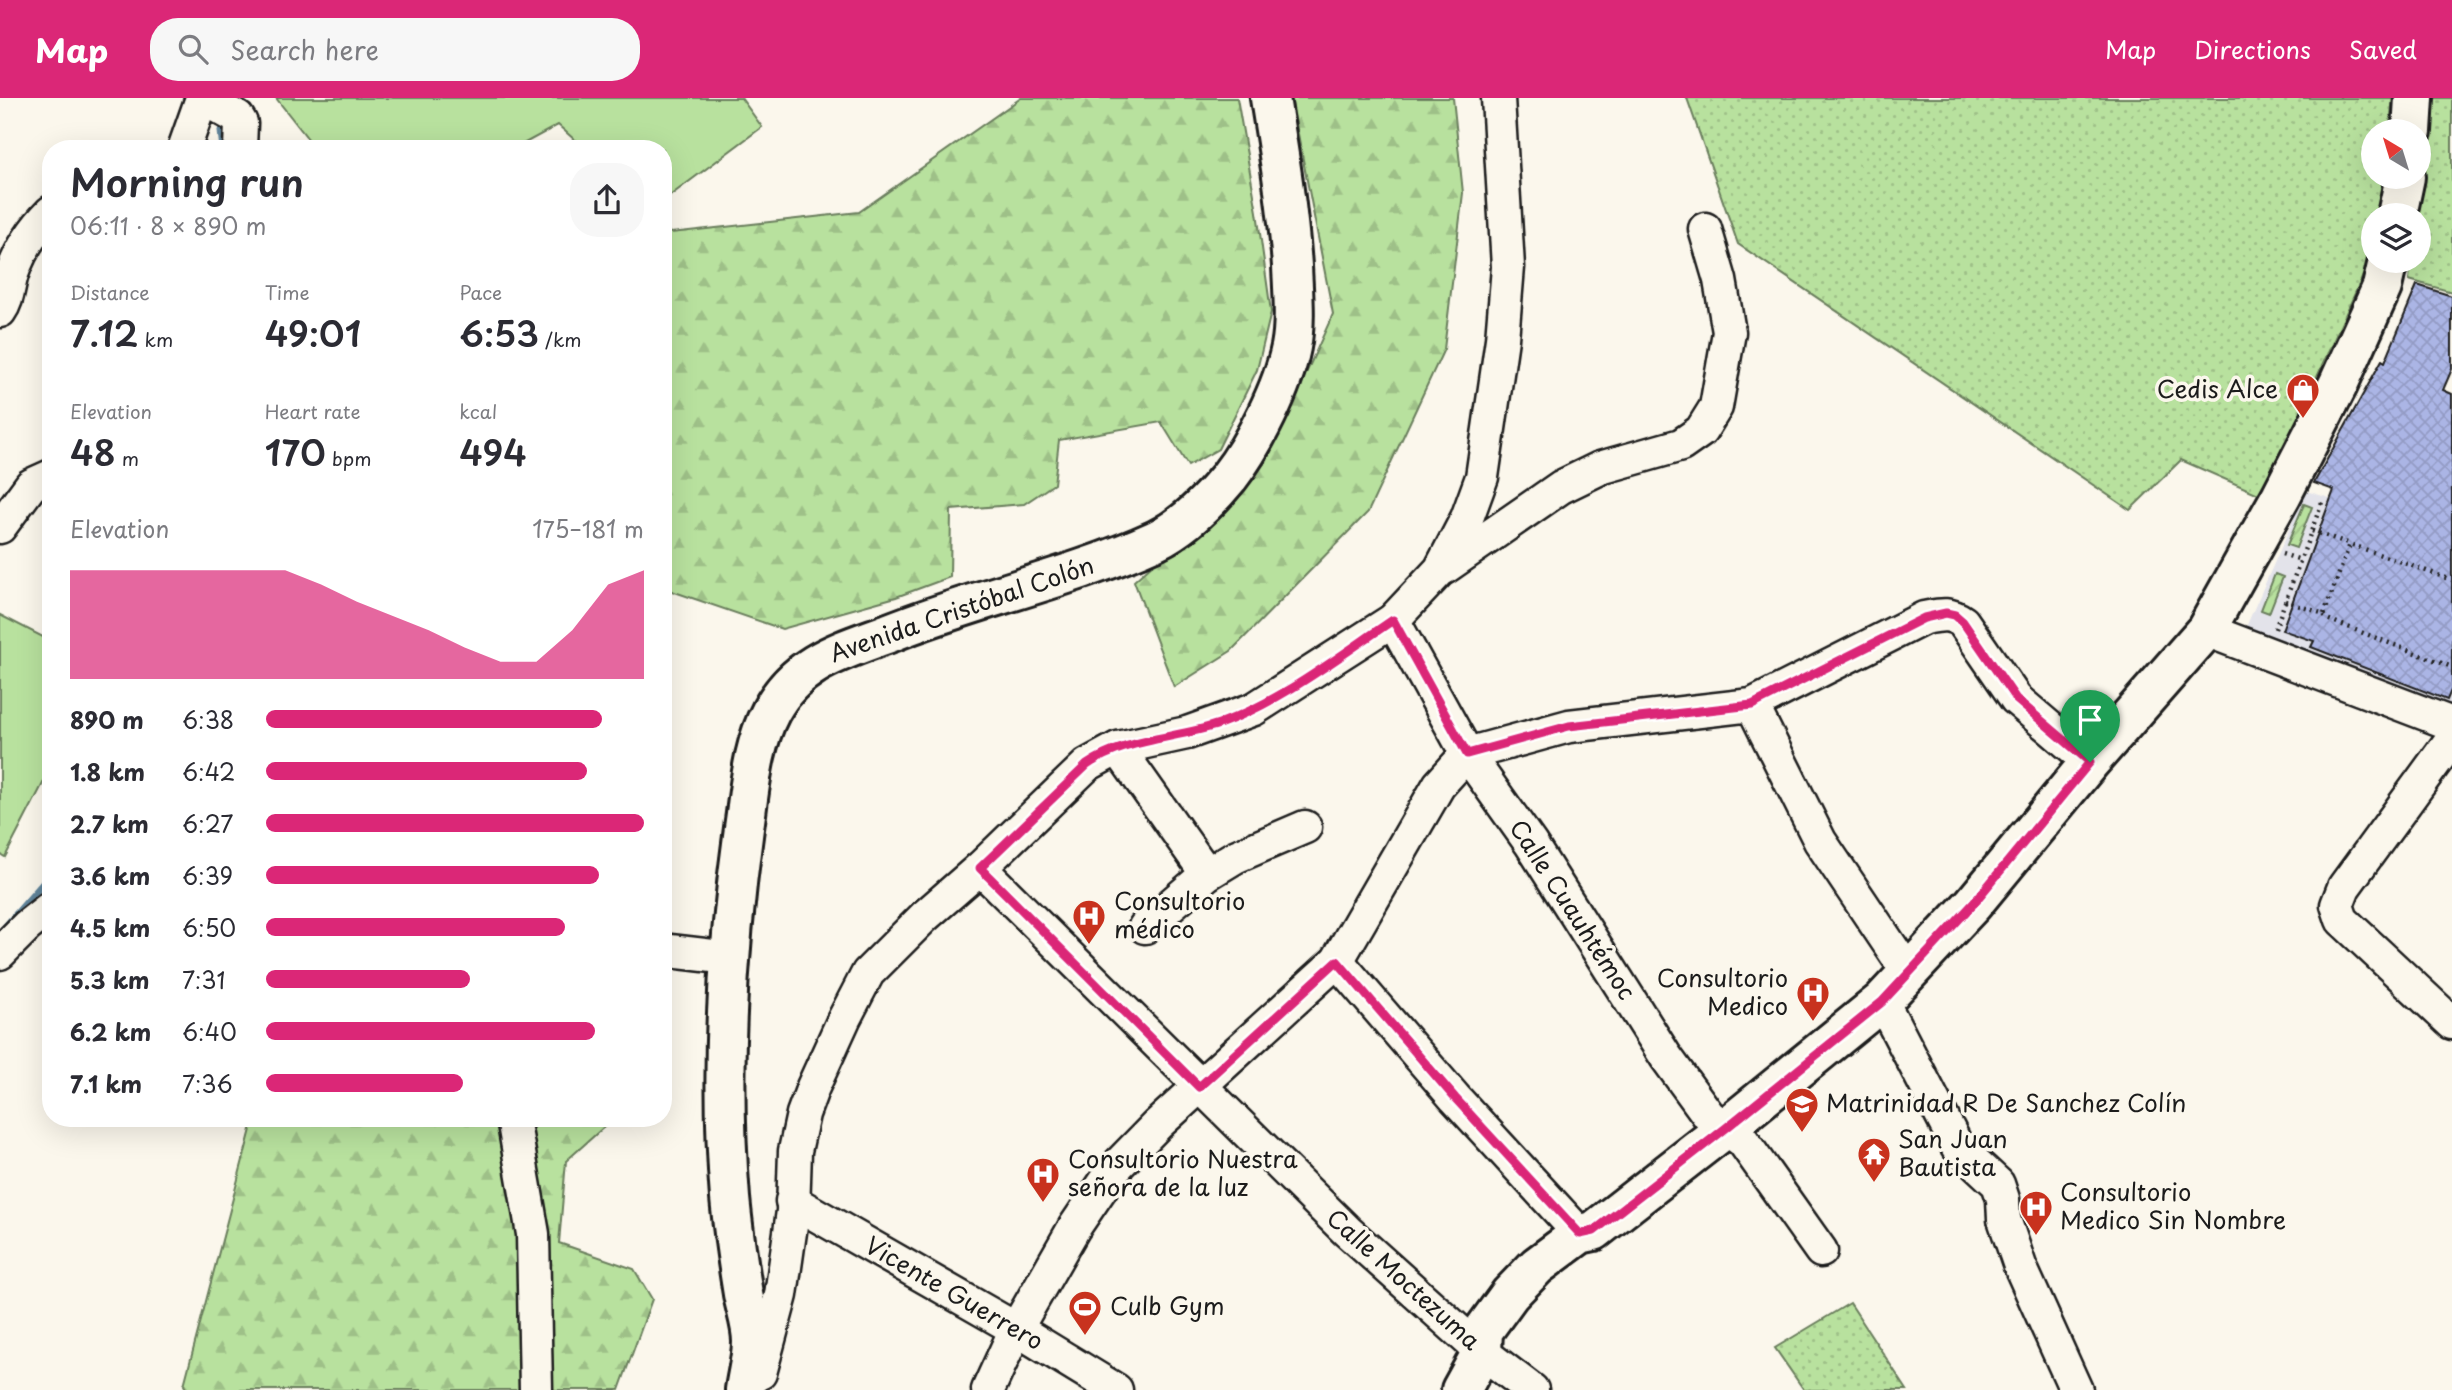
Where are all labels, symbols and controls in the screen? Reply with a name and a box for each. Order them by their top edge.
search box [150,18,640,81]
text: Map [35,24,108,74]
icon: search [174,30,212,68]
text: Search here [230,30,379,69]
text: Map [2105,31,2156,67]
text: Directions [2194,31,2311,67]
text: Saved [2349,31,2417,67]
north arrow [2361,119,2431,189]
map controls [2361,119,2431,273]
text: Morning run [70,153,304,210]
button: share [570,163,644,237]
button: layers [2361,203,2431,273]
text: 06:11 · 8 × 890 m [70,208,266,243]
text: Distance [70,278,150,306]
text: Time [265,278,310,306]
text: Pace [459,278,502,306]
text: 7.12 [70,306,138,359]
text: 49:01 [265,306,361,359]
text: 6:53 [459,306,539,359]
text: km [138,325,173,353]
text: /km [539,325,581,353]
place label: Cedis Alce [2157,370,2278,406]
shop icon: Cedis Alce [2284,371,2322,420]
text: Elevation [70,397,152,425]
text: Heart rate [265,397,361,425]
text: kcal [459,397,497,425]
text: 48 [70,425,116,478]
text: 170 [265,425,326,478]
text: 494 [459,425,527,478]
text: m [116,444,139,472]
text: bpm [326,444,371,472]
text: Elevation [70,511,169,546]
text: 175–181 m [532,511,644,546]
street label: Avenida Cristóbal Colón [824,546,1098,670]
pin [2060,690,2120,762]
icon: arrive [2071,701,2109,739]
text: 890 m [70,702,144,737]
text: 6:38 [182,702,234,737]
text: 1.8 km [70,754,145,789]
text: 6:42 [182,754,235,789]
text: 2.7 km [70,806,149,841]
text: 6:27 [182,806,233,841]
street label: Calle Cuauhtémoc [1502,812,1646,1006]
text: 3.6 km [70,858,150,893]
text: 6:39 [182,858,233,893]
place label: Consultorio médico [1114,882,1245,946]
hospital icon: Consultorio médico [1070,897,1108,946]
text: 4.5 km [70,910,150,945]
text: 6:50 [182,910,236,945]
place label: Consultorio Medico [1657,959,1788,1023]
text: 5.3 km [70,962,150,997]
text: 7:31 [182,962,225,997]
hospital icon: Consultorio Medico [1794,974,1832,1023]
text: 6.2 km [70,1014,151,1049]
text: 6:40 [182,1014,237,1049]
text: 7.1 km [70,1066,142,1101]
text: 7:36 [182,1066,233,1101]
place label: Matrinidad R De Sanchez Colín [1826,1084,2186,1120]
school or university icon: Matrinidad R De Sanchez Colín [1783,1085,1821,1134]
place label: San Juan Bautista [1898,1120,2008,1184]
temple icon: San Juan Bautista [1855,1135,1893,1184]
place label: Consultorio Nuestra señora de la luz [1068,1140,1298,1204]
hospital icon: Consultorio Nuestra señora de la luz [1024,1155,1062,1204]
place label: Consultorio Medico Sin Nombre [2060,1173,2286,1237]
hospital icon: Consultorio Medico Sin Nombre [2017,1188,2055,1237]
street label: Calle Moctezuma [1319,1200,1489,1358]
street label: Vicente Guerrero [859,1227,1051,1358]
place label: Culb Gym [1110,1287,1225,1323]
sports icon: Culb Gym [1066,1288,1104,1337]

